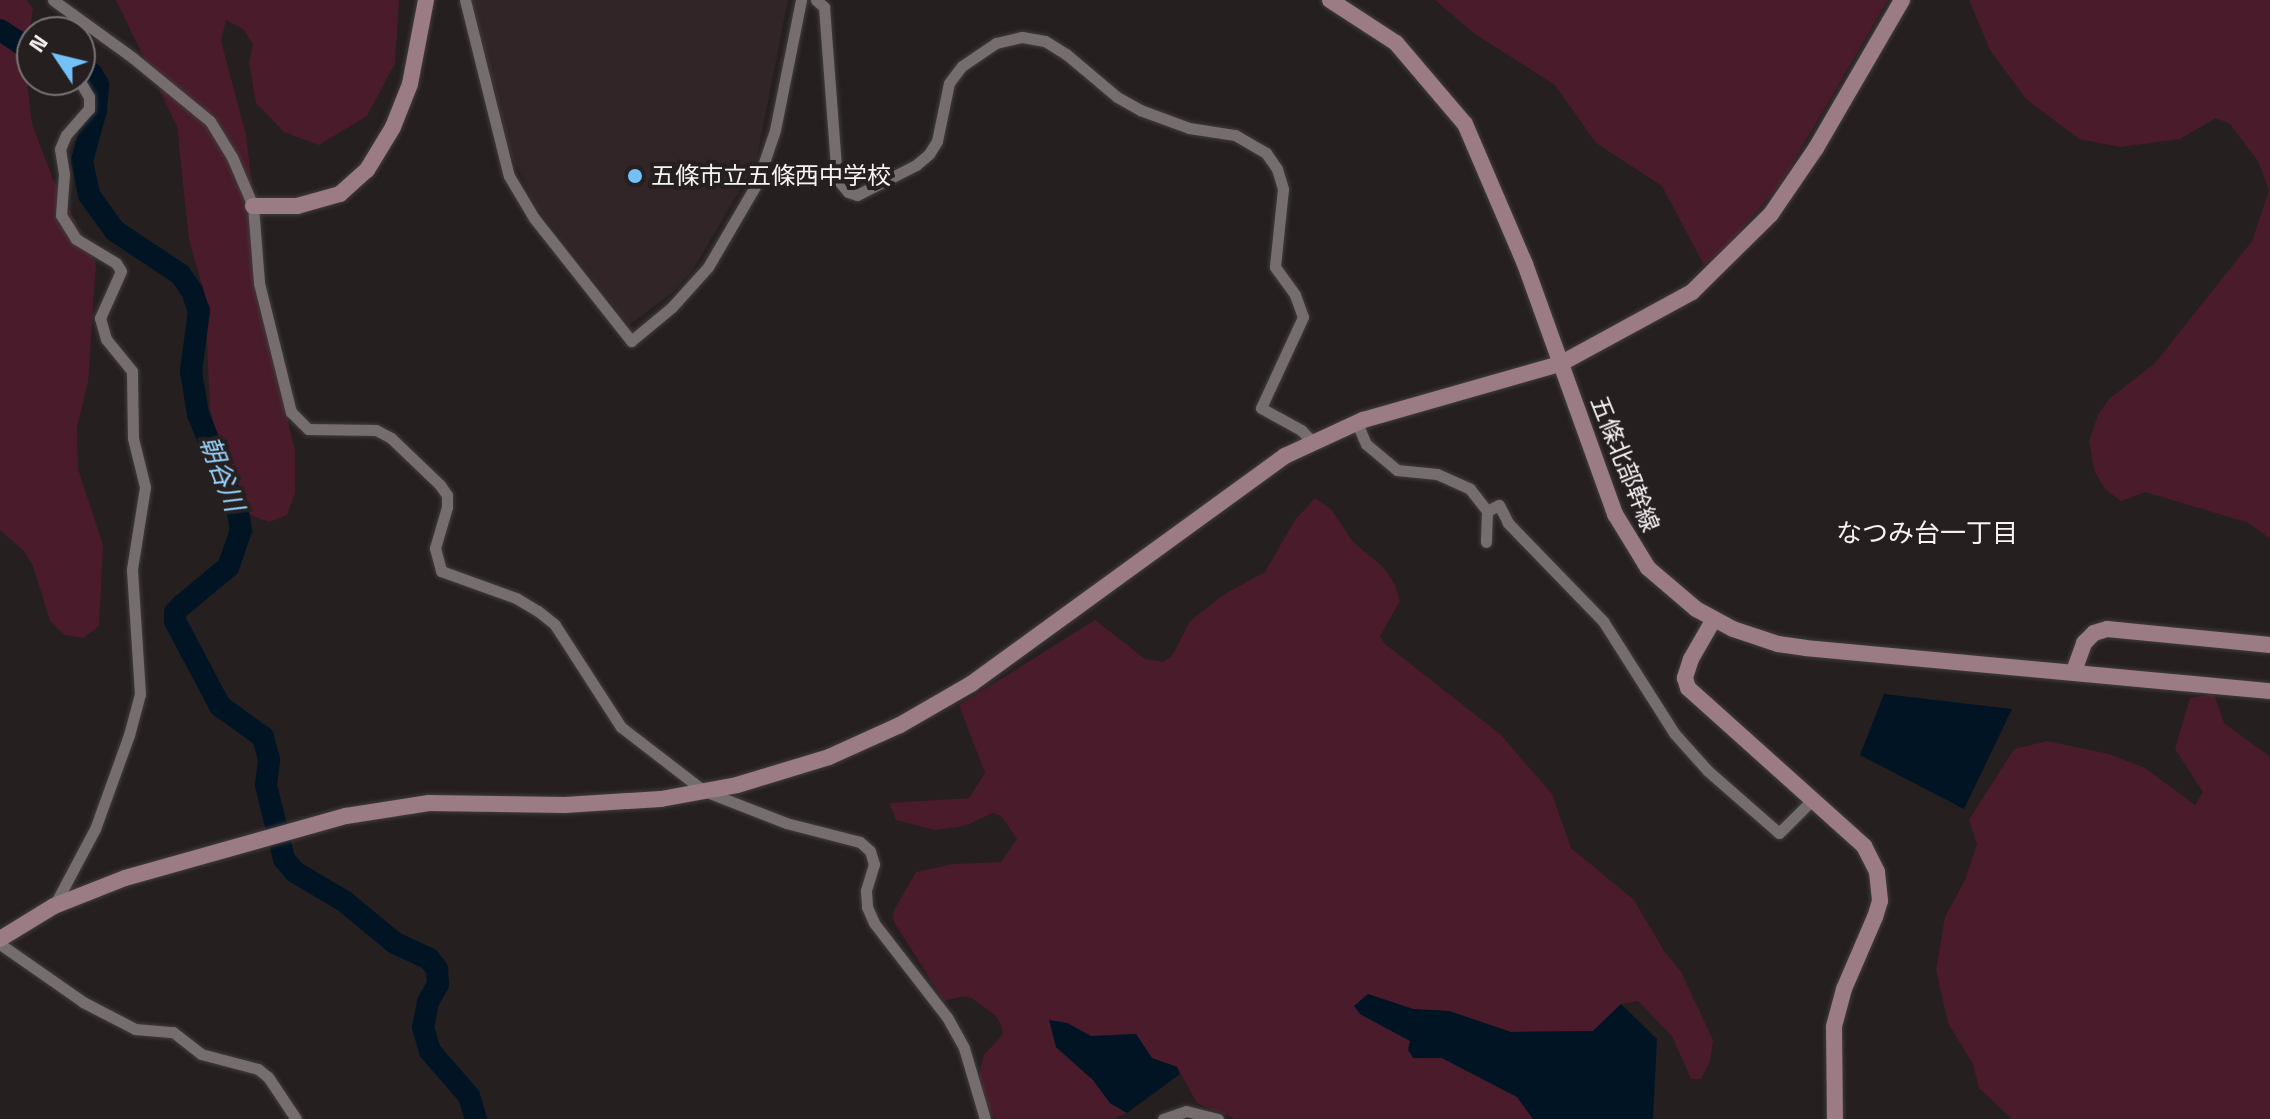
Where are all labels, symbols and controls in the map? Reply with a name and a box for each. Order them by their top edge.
north arrow [16,16,96,96]
text: N [22,29,54,57]
place label: 五條市立五條西中学校 [651,162,891,190]
marker: 五條市立五條西中学校 [626,167,644,185]
street label: 五條北部幹線 [1585,392,1665,536]
water label: 朝谷川 [192,432,250,516]
district label: なつみ台一丁目 [1836,518,2018,550]

